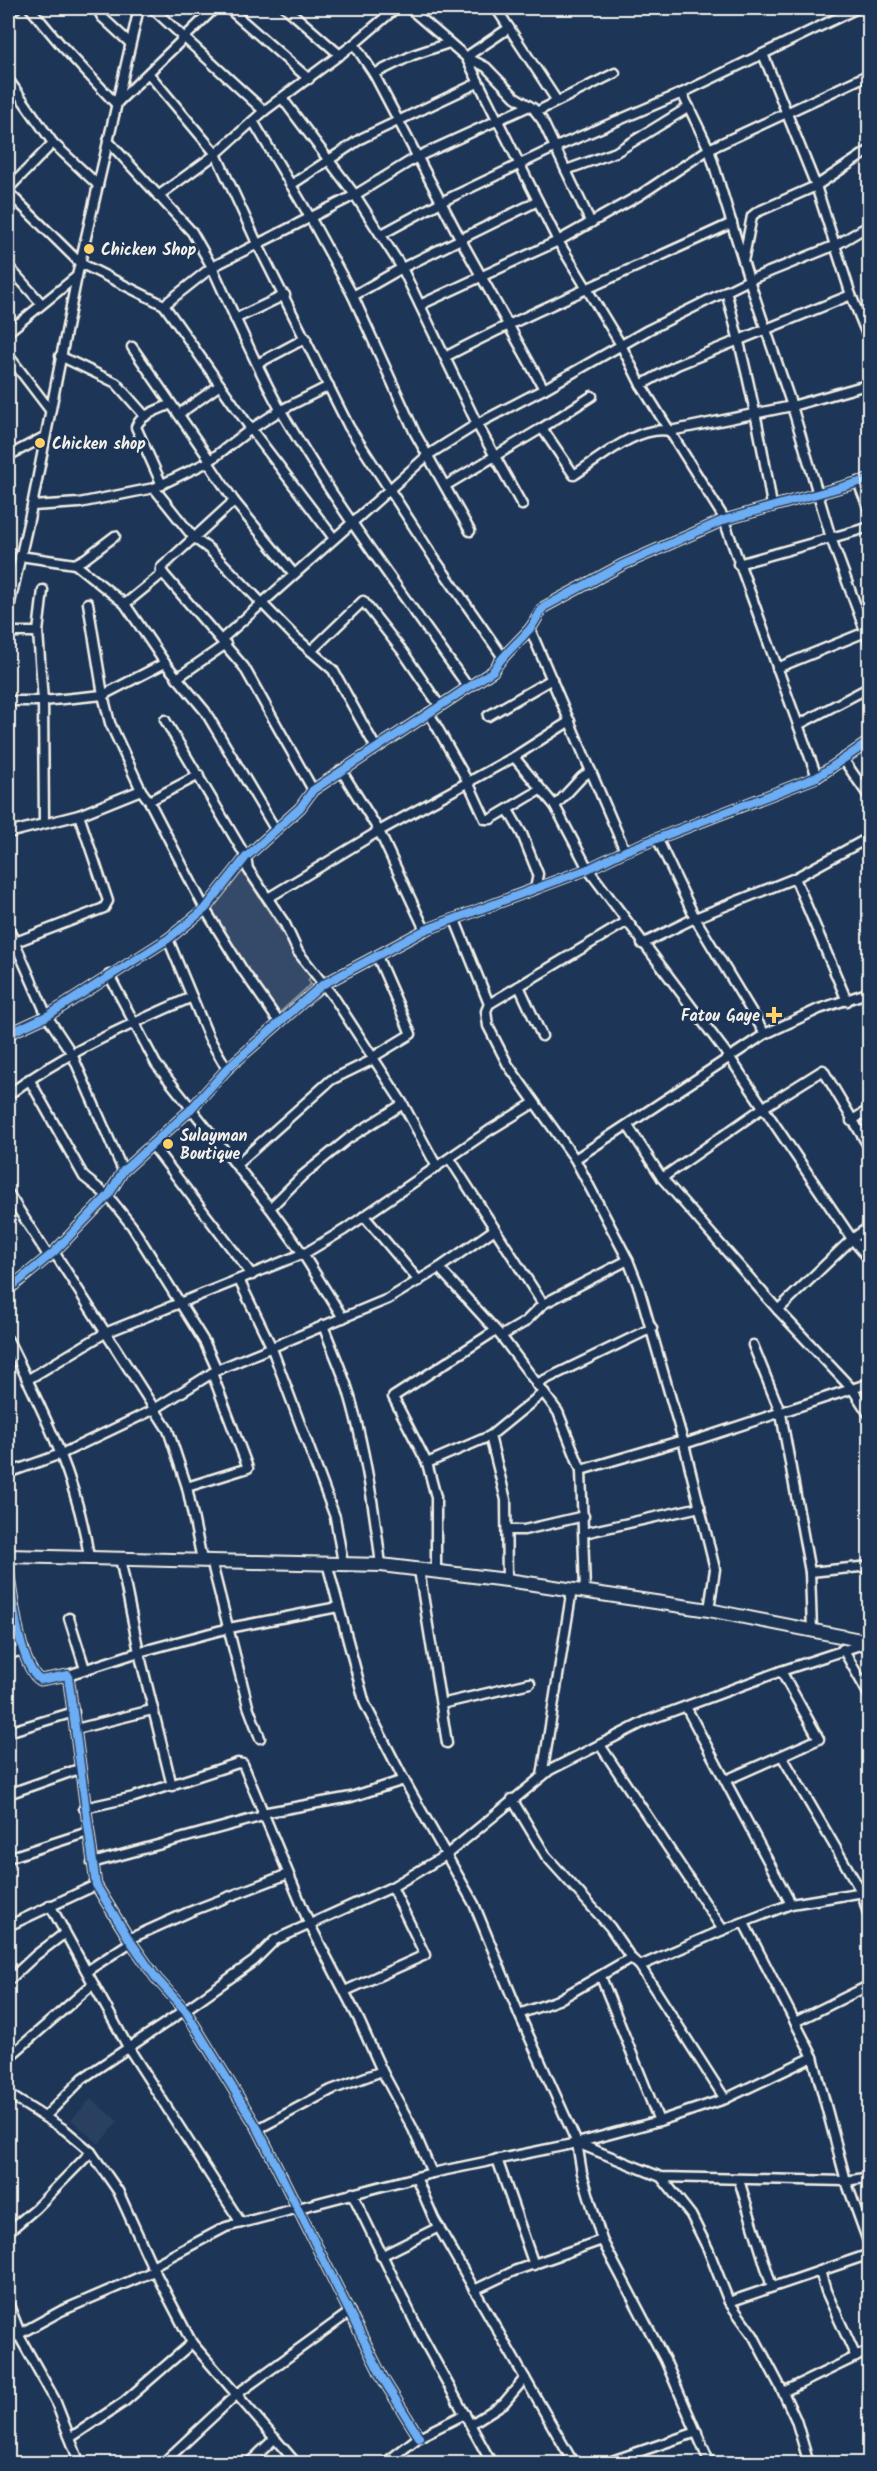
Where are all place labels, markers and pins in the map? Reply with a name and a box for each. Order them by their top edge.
place label: Chicken Shop [101,238,197,263]
marker: Chicken Shop [82,242,96,256]
place label: Chicken shop [52,432,146,457]
marker: Chicken shop [33,436,47,450]
place label: Fatou Gaye [681,1004,760,1029]
marker: Fatou Gaye [765,1006,783,1024]
place label: Sulayman Boutique [180,1124,248,1167]
marker: Sulayman Boutique [161,1137,175,1151]

